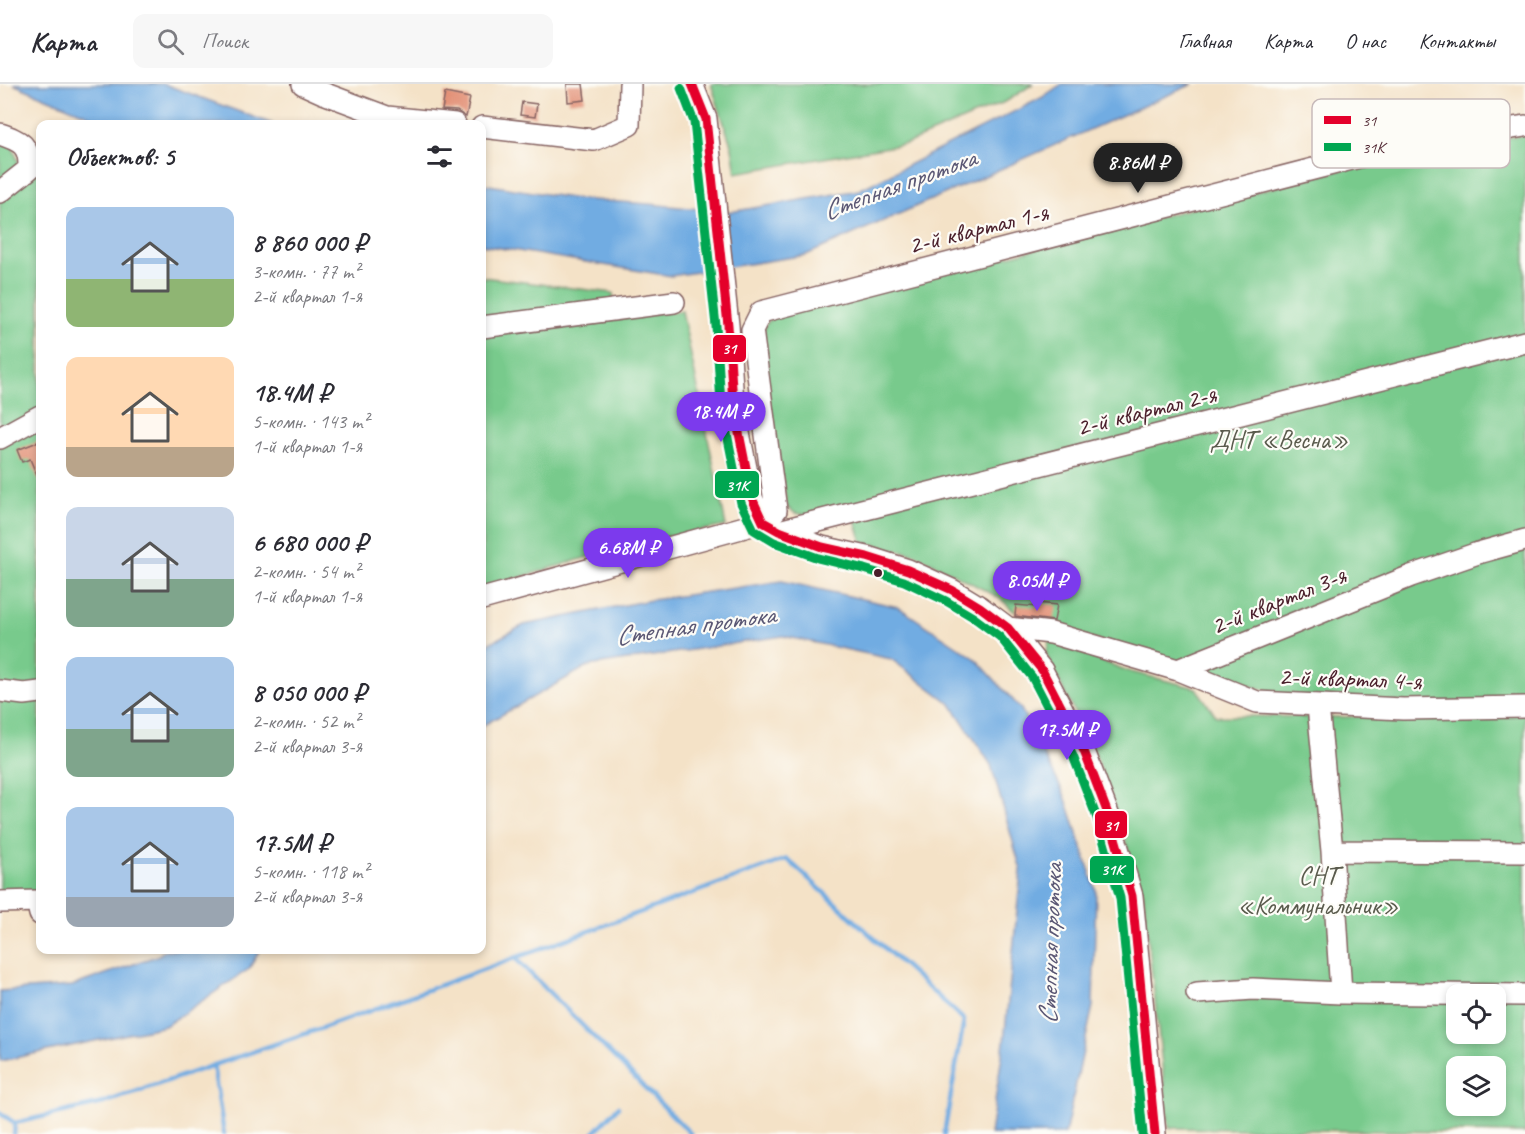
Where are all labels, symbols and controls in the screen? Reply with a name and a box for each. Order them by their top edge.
search box [133,14,553,68]
text: Карта [30,24,97,59]
icon: search [154,25,187,58]
text: Поиск [202,27,248,55]
text: Главная [1178,28,1231,54]
text: Карта [1264,28,1312,54]
text: О нас [1345,28,1386,54]
text: Контакты [1419,28,1495,54]
legend [1312,99,1510,168]
text: 31 [1362,111,1377,131]
text: 31К [1362,138,1387,158]
text: Объектов: 5 [66,140,174,173]
icon: filters [423,140,456,173]
water label: Степная протока [818,140,983,227]
pin: 8.86M ₽ [1083,143,1193,194]
text: 8.86M ₽ [1107,150,1169,175]
street label: 2-й квартал 1-я [905,195,1053,262]
text: 8 860 000 ₽ [252,226,367,259]
icon: home [114,231,186,303]
text: 3-комн. · 77 m² [252,259,360,284]
text: 2-й квартал 1-я [252,284,362,309]
line badge: 31 [712,334,747,363]
text: 31 [722,339,738,359]
text: 18.4M ₽ [252,376,331,409]
street label: 2-й квартал 2-я [1073,377,1221,444]
icon: home [114,381,186,453]
pin: 18.4M ₽ [666,392,776,443]
text: 18.4M ₽ [691,399,751,424]
text: 5-комн. · 143 m² [252,409,369,434]
park label: ДНТ «Весна» [1210,423,1348,456]
text: 1-й квартал 1-я [252,434,362,459]
line badge: 31К [714,470,760,499]
text: 31К [726,476,752,496]
text: 6 680 000 ₽ [252,526,367,559]
pin: 6.68M ₽ [573,528,683,579]
icon: home [114,531,186,603]
text: 6.68M ₽ [597,535,659,560]
street label: 2-й квартал 3-я [1206,558,1352,643]
text: 2-комн. · 54 m² [252,559,360,584]
pin: 8.05M ₽ [982,561,1092,612]
unlabelled marker [872,567,884,579]
text: 8.05M ₽ [1007,568,1067,593]
text: 1-й квартал 1-я [252,584,362,609]
water label: Степная протока [613,597,780,653]
street label: 2-й квартал 4-я [1278,660,1424,698]
text: 8 050 000 ₽ [252,676,366,709]
icon: home [114,681,186,753]
text: 2-комн. · 52 m² [252,709,360,734]
pin: 17.5M ₽ [1012,710,1122,761]
text: 17.5M ₽ [1037,717,1097,742]
text: 2-й квартал 3-я [252,734,362,759]
line badge: 31 [1094,810,1128,839]
text: 31 [1104,816,1120,836]
text: 17.5M ₽ [252,826,330,859]
icon: home [114,831,186,903]
line badge: 31К [1089,855,1135,884]
text: 5-комн. · 118 m² [252,859,369,884]
park label: СНТ «Коммунальник» [1237,859,1399,922]
water label: Степная протока [1030,860,1070,1025]
text: 31К [1101,860,1127,880]
text: 2-й квартал 3-я [252,884,362,909]
map controls [1446,984,1506,1116]
button: locate [1446,984,1506,1044]
button: layers [1446,1056,1506,1116]

